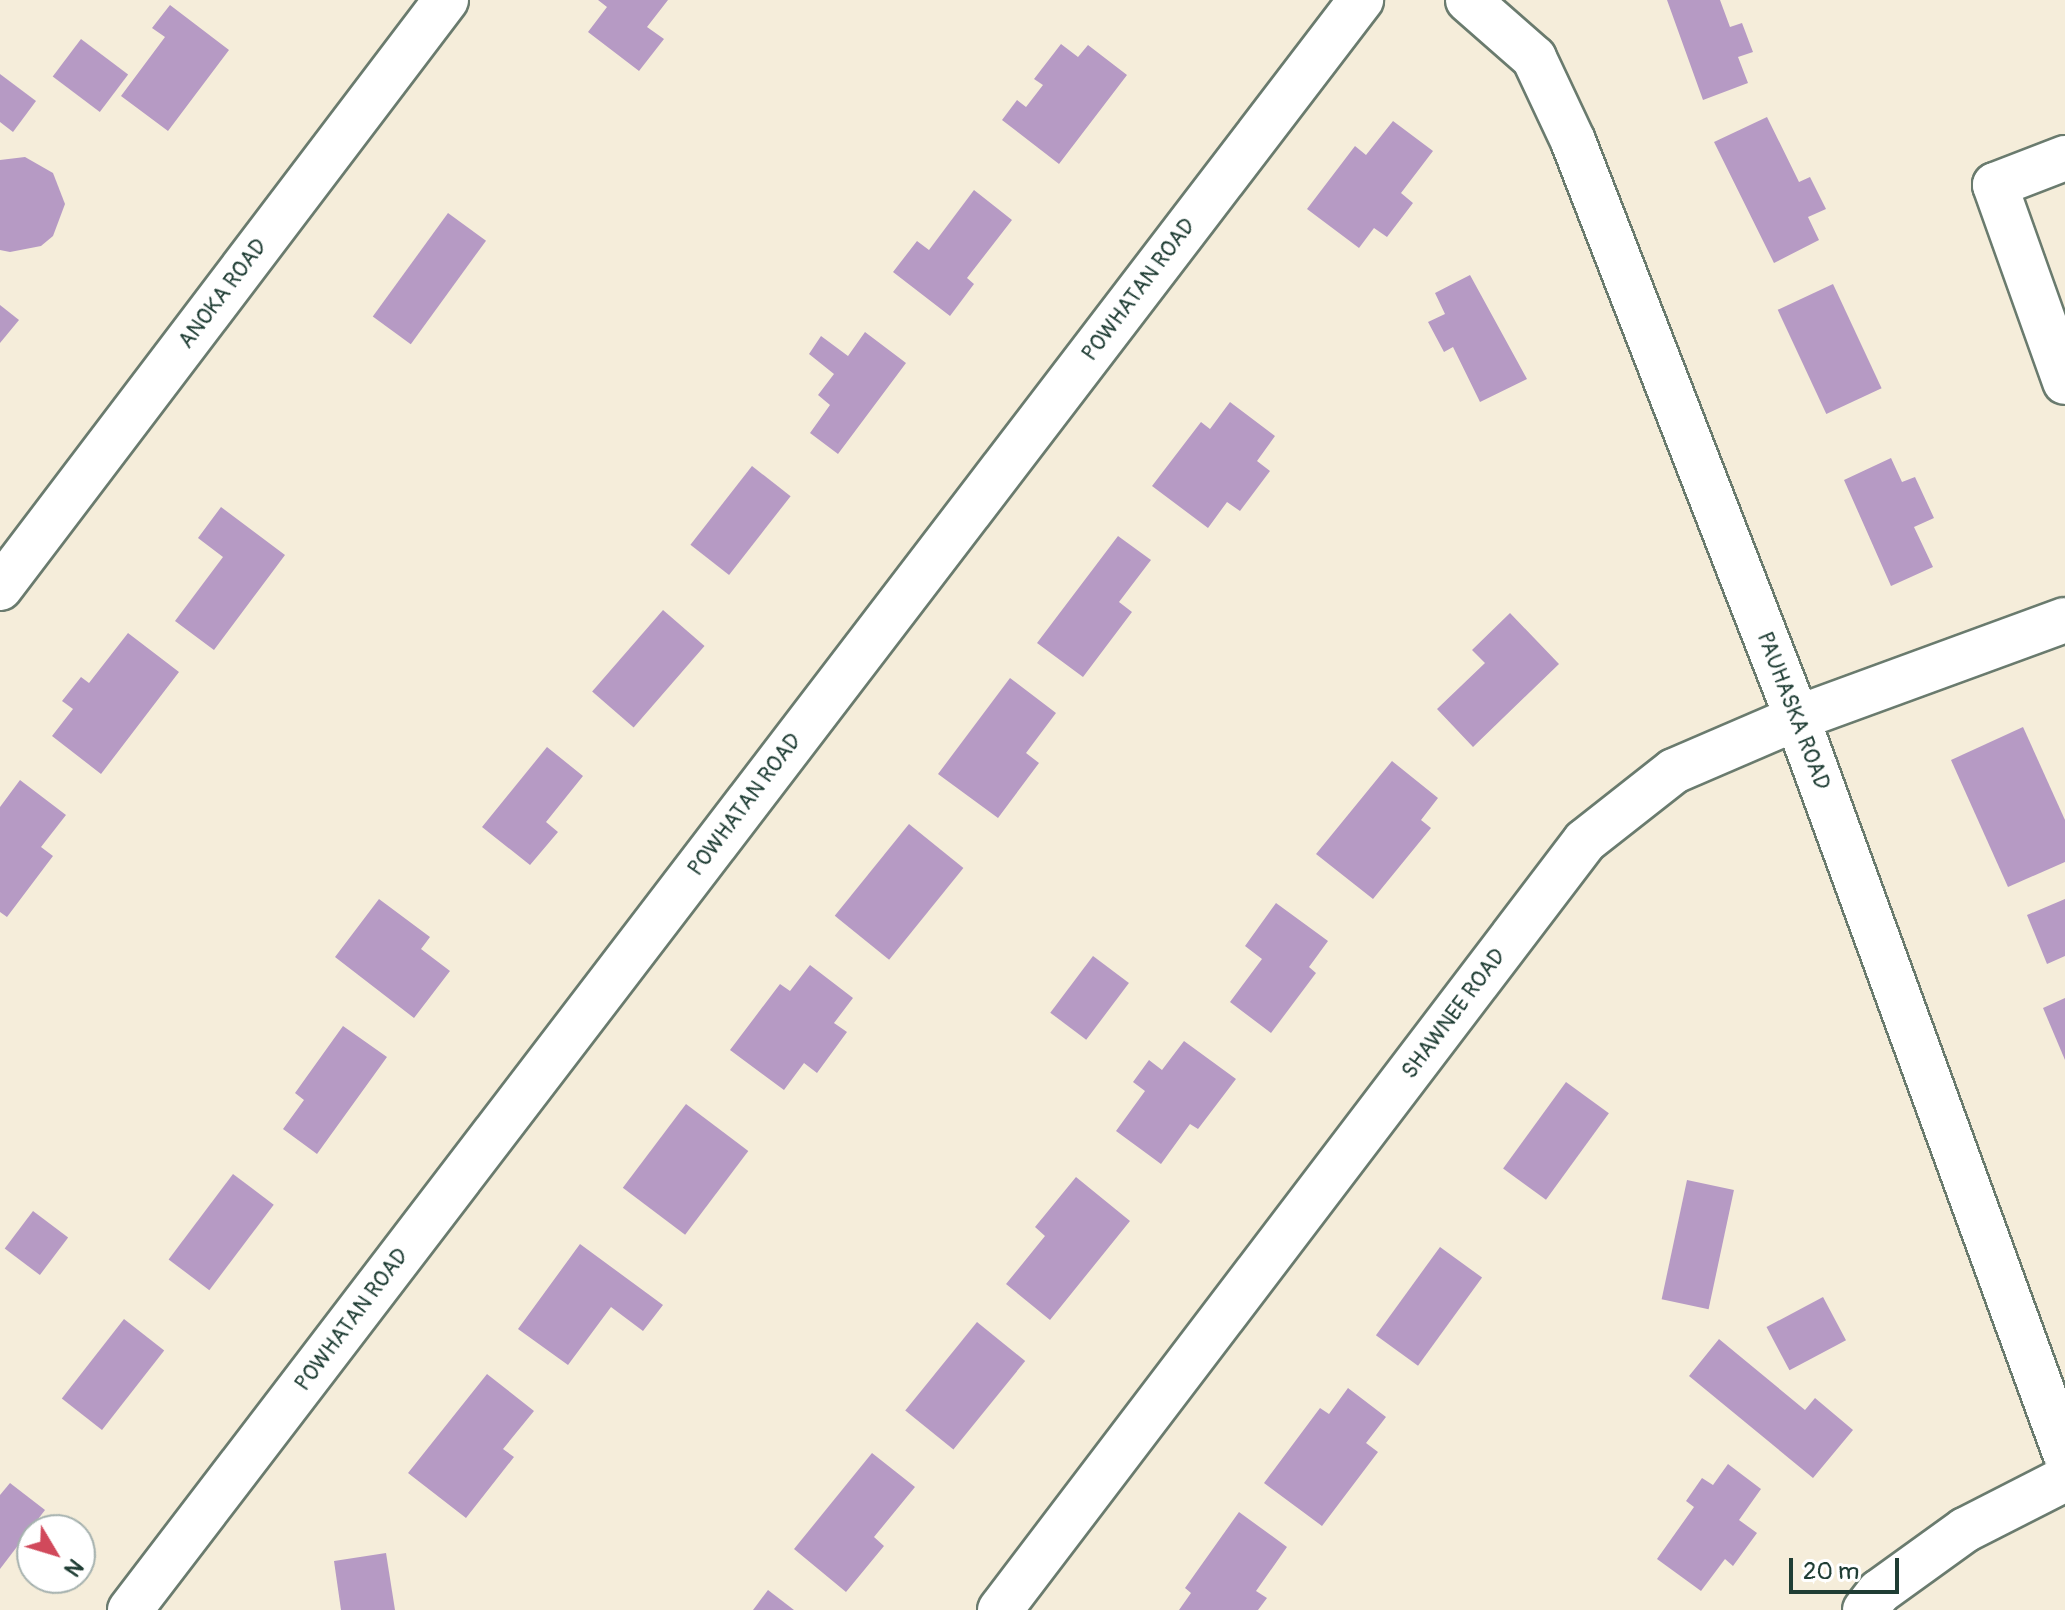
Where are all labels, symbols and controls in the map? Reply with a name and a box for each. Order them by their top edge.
street label: POWHATAN ROAD [1077,214,1201,366]
street label: ANOKA ROAD [173,234,273,354]
street label: PAUHASKA ROAD [1751,628,1835,794]
street label: POWHATAN ROAD [683,729,807,881]
street label: SHAWNEE ROAD [1397,944,1511,1084]
street label: POWHATAN ROAD [290,1244,414,1396]
north arrow [16,1514,96,1594]
scale bar [1793,1542,1903,1592]
text: N [58,1553,89,1582]
text: 20 m [1803,1557,1859,1586]

